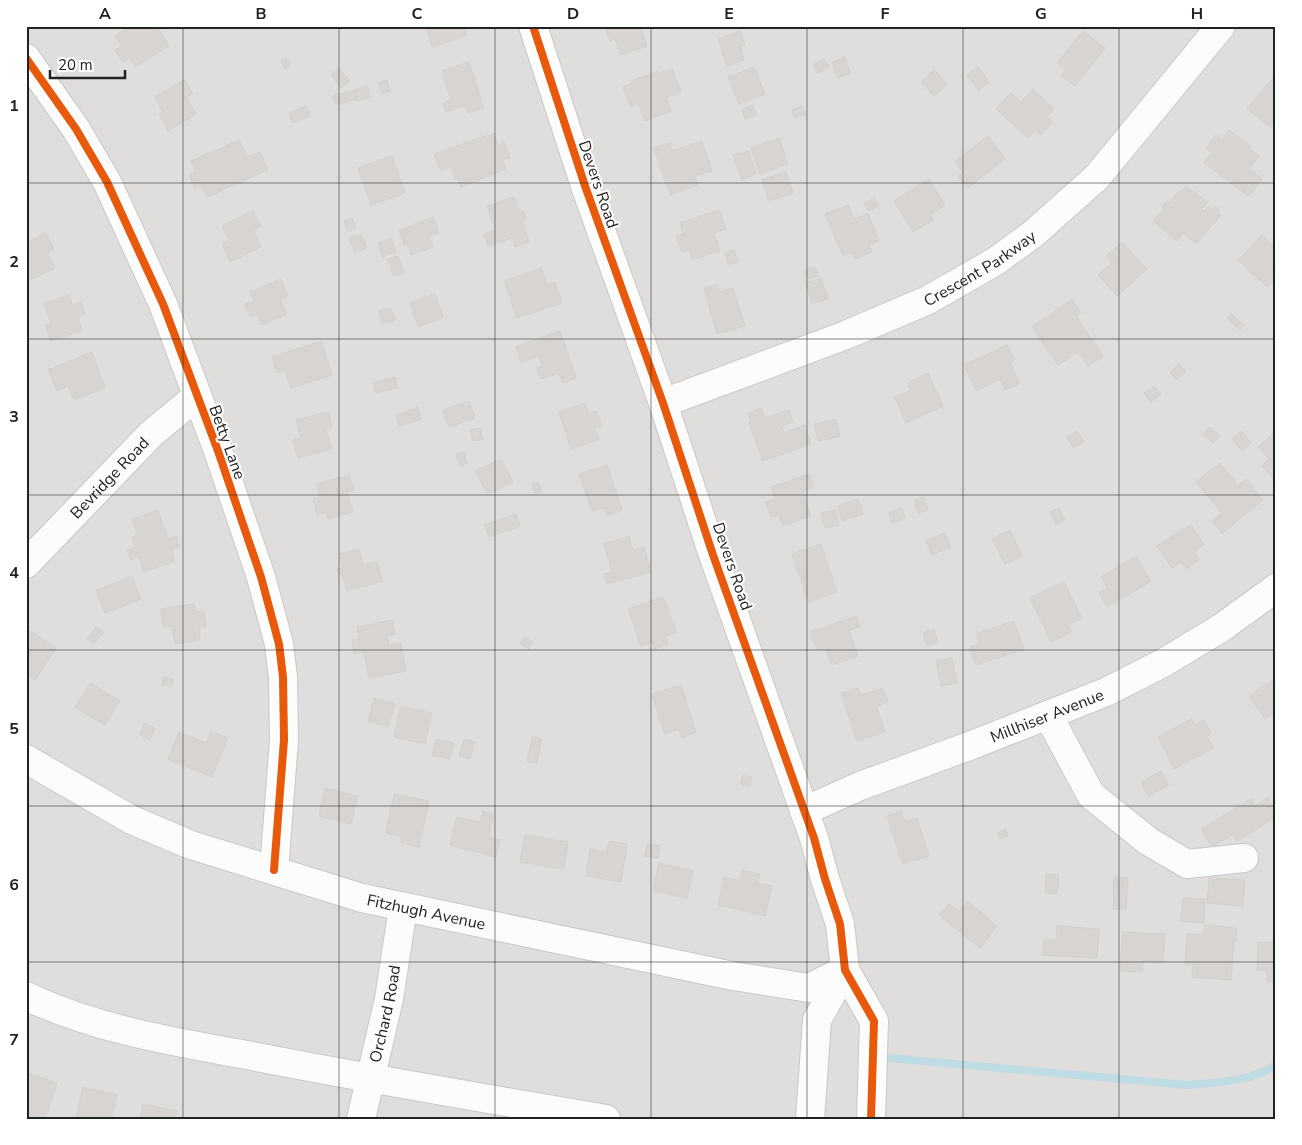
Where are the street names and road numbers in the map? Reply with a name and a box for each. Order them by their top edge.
street label: Devers Road [573,137,623,231]
street label: Crescent Parkway [920,225,1041,312]
street label: Betty Lane [203,402,251,483]
street label: Bevridge Road [65,433,154,524]
street label: Devers Road [707,519,757,613]
street label: Millhiser Avenue [987,684,1107,749]
street label: Fitzhugh Avenue [365,889,487,936]
street label: Orchard Road [365,963,406,1065]

